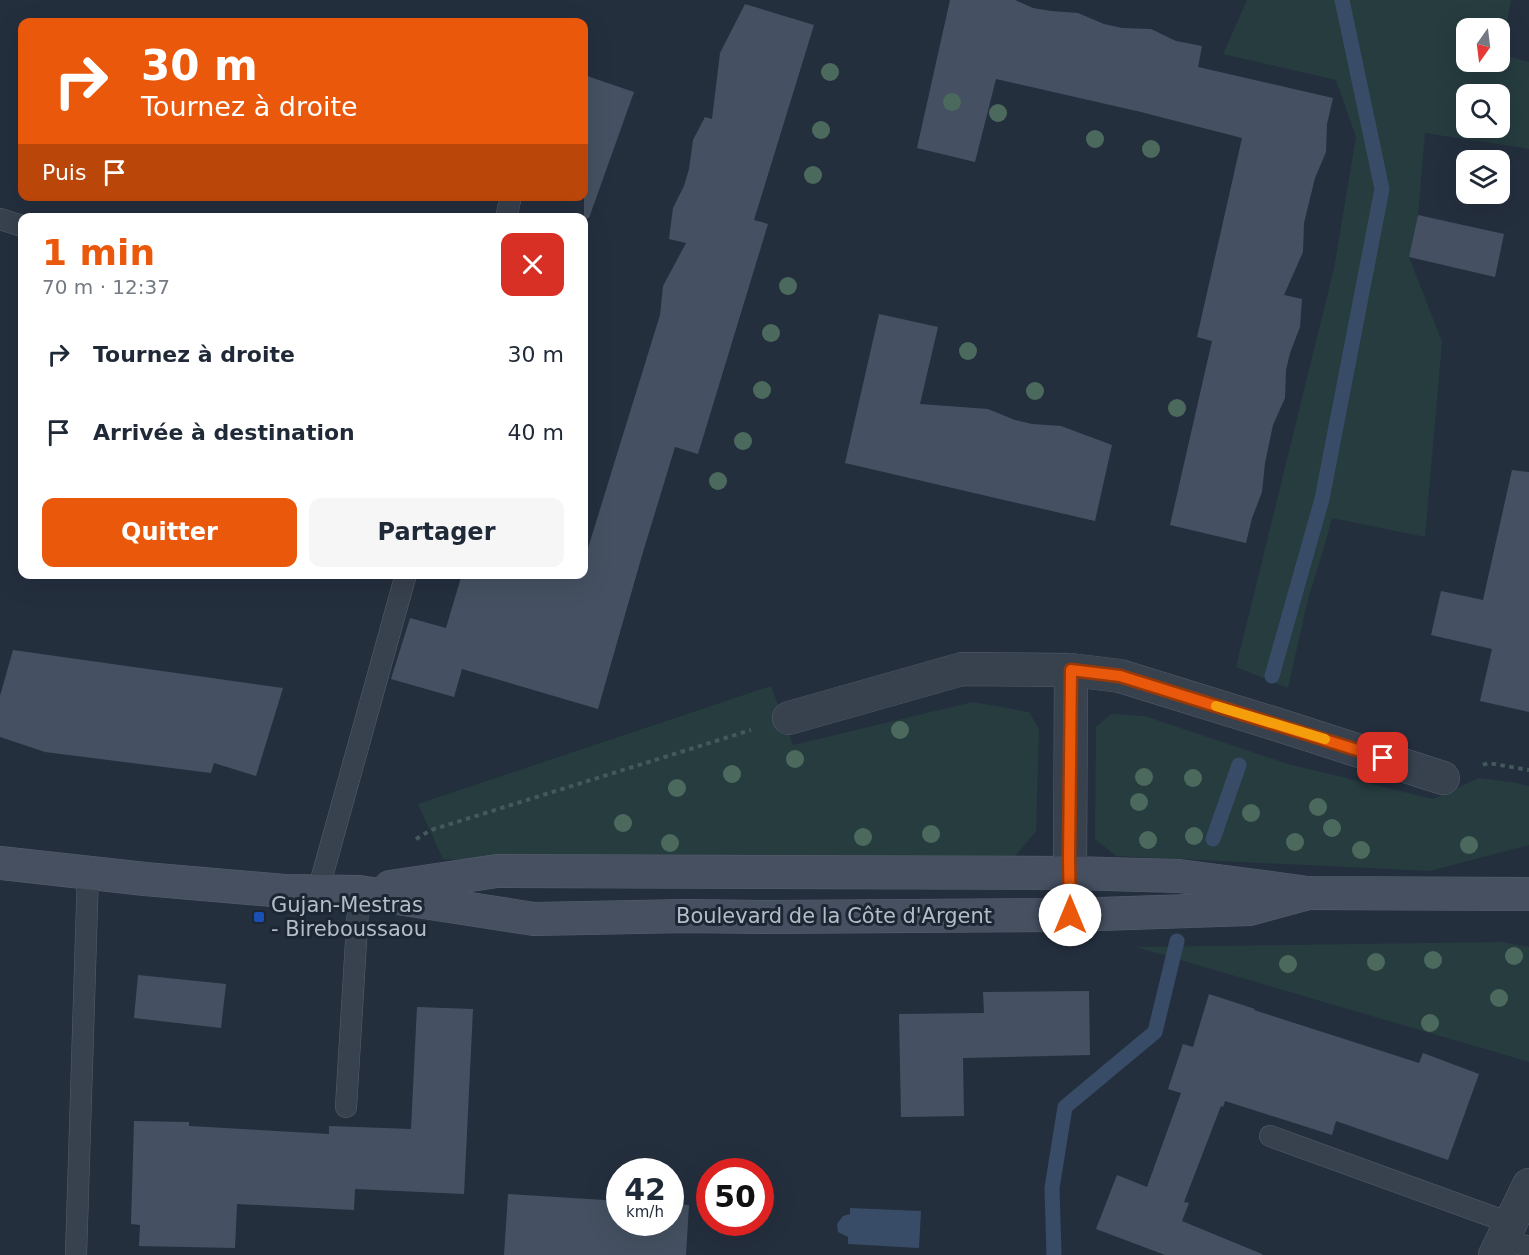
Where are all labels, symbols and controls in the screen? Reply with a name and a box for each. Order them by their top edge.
north arrow [1456,18,1510,72]
map controls [1456,18,1510,204]
text: 30 m [141,41,258,90]
icon: right [42,42,120,120]
button: search [1456,84,1510,138]
text: Tournez à droite [141,91,358,122]
button: layers [1456,150,1510,204]
icon: arrive [98,156,131,189]
text: Puis [42,160,86,185]
text: 1 min [42,232,155,273]
button: close [501,233,564,296]
text: 70 m · 12:37 [42,275,170,299]
icon: right [42,338,75,371]
text: Tournez à droite [93,342,295,367]
text: 30 m [508,342,564,367]
icon: arrive [42,416,75,449]
text: Arrivée à destination [93,420,355,445]
text: 40 m [508,420,564,445]
button: Quitter [42,498,297,567]
button: Partager [309,498,564,567]
pin [1357,732,1408,783]
icon: arrive [1366,741,1399,774]
position arrow [1038,883,1102,947]
place label: Gujan-Mestras - Bireboussaou [271,893,427,941]
street label: Boulevard de la Côte d'Argent [676,904,992,928]
marker: Gujan-Mestras - Bireboussaou [252,910,266,924]
speed limit sign: 50 [696,1158,774,1236]
text: 42 [624,1172,666,1207]
text: km/h [626,1203,664,1221]

